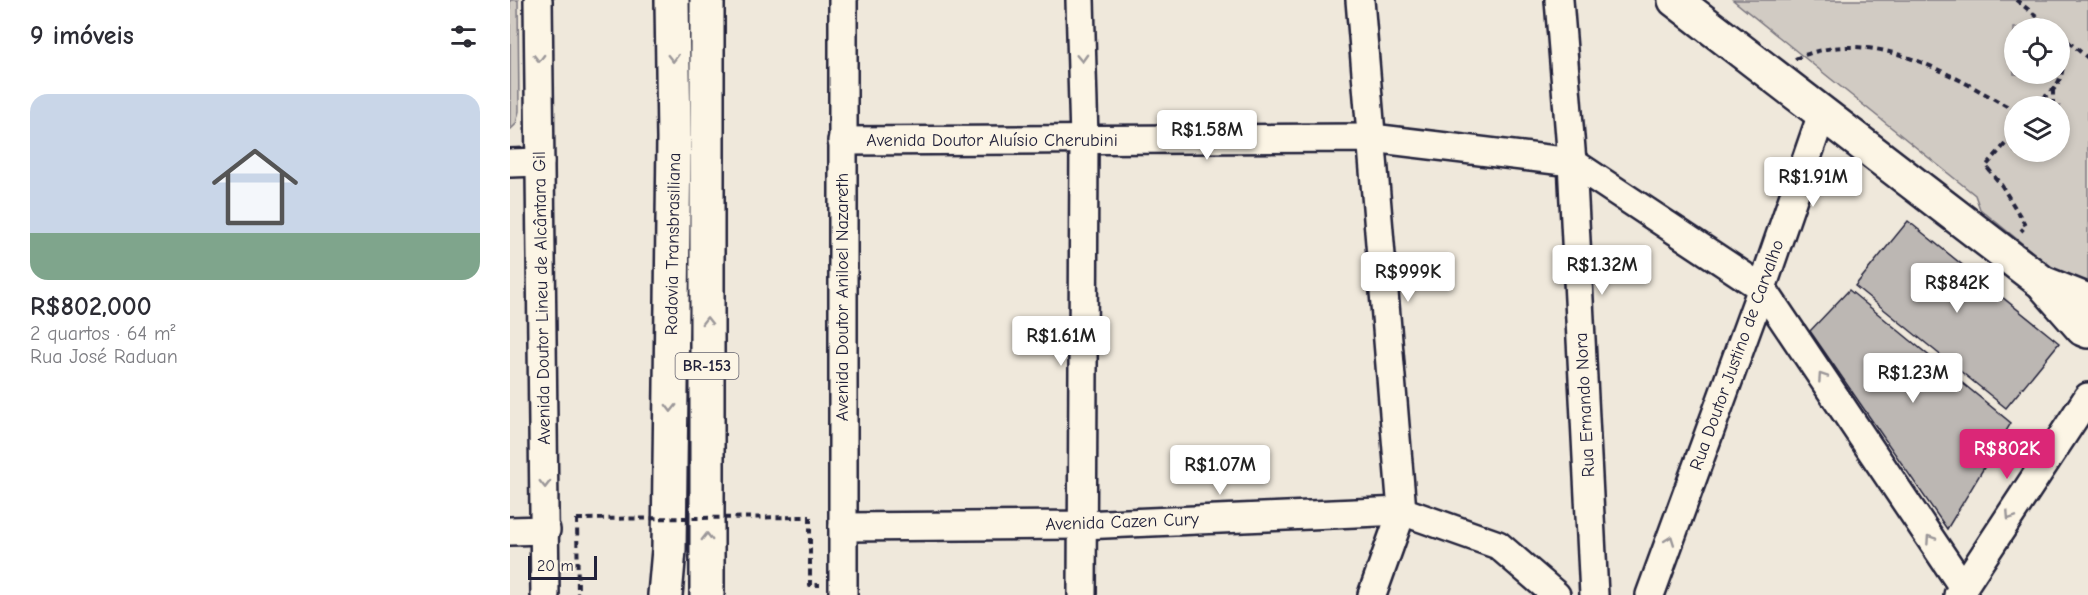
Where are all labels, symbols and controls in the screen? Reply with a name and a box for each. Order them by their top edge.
map controls [2004,18,2070,162]
button: locate [2004,18,2070,84]
icon: filters [447,20,480,53]
text: 9 imóveis [30,21,134,51]
one-way arrow [533,54,545,63]
one-way arrow [667,54,679,63]
one-way arrow [1076,54,1088,63]
button: layers [2004,96,2070,162]
pin: R$1.58M [1152,110,1262,161]
text: R$1.58M [1171,118,1243,141]
street label: Avenida Doutor Aluísio Cherubini [866,130,1118,151]
icon: home [201,133,309,241]
street label: Avenida Doutor Lineu de Alcântara Gil [529,151,555,445]
street label: Rodovia Transbrasiliana [661,153,685,335]
pin: R$1.91M [1758,157,1868,208]
text: R$1.91M [1778,165,1848,188]
street label: Avenida Doutor Aniloel Nazareth [832,173,853,421]
street label: Rua Doutor Justino de Carvalho [1685,237,1789,473]
pin: R$1.32M [1547,245,1657,296]
pin: R$999K [1359,252,1457,303]
text: R$1.32M [1566,253,1638,276]
text: R$999K [1375,260,1441,283]
pin: R$842K [1908,263,2006,314]
text: R$842K [1925,271,1989,294]
text: R$802,000 [30,292,152,322]
one-way arrow [701,316,713,325]
pin: R$1.61M [1006,316,1116,367]
text: 2 quartos · 64 m² [30,322,175,345]
text: R$1.61M [1026,324,1096,347]
street label: Rua Ernando Nora [1571,332,1599,478]
text: Rua José Raduan [30,345,178,368]
road number: BR-153 [676,353,738,379]
pin: R$1.23M [1858,353,1968,404]
text: R$1.23M [1877,361,1949,384]
one-way arrow [1818,372,1829,383]
one-way arrow [665,403,677,412]
pin: R$802K [1958,429,2056,480]
text: R$802K [1974,437,2040,460]
pin: R$1.07M [1165,445,1275,496]
text: R$1.07M [1184,453,1256,476]
one-way arrow [539,480,552,489]
street label: Avenida Cazen Cury [1045,509,1200,535]
one-way arrow [2005,510,2017,520]
one-way arrow [701,532,713,541]
one-way arrow [1926,534,1937,545]
one-way arrow [1663,535,1676,546]
scale bar [528,553,597,580]
text: 20 m [537,557,574,575]

